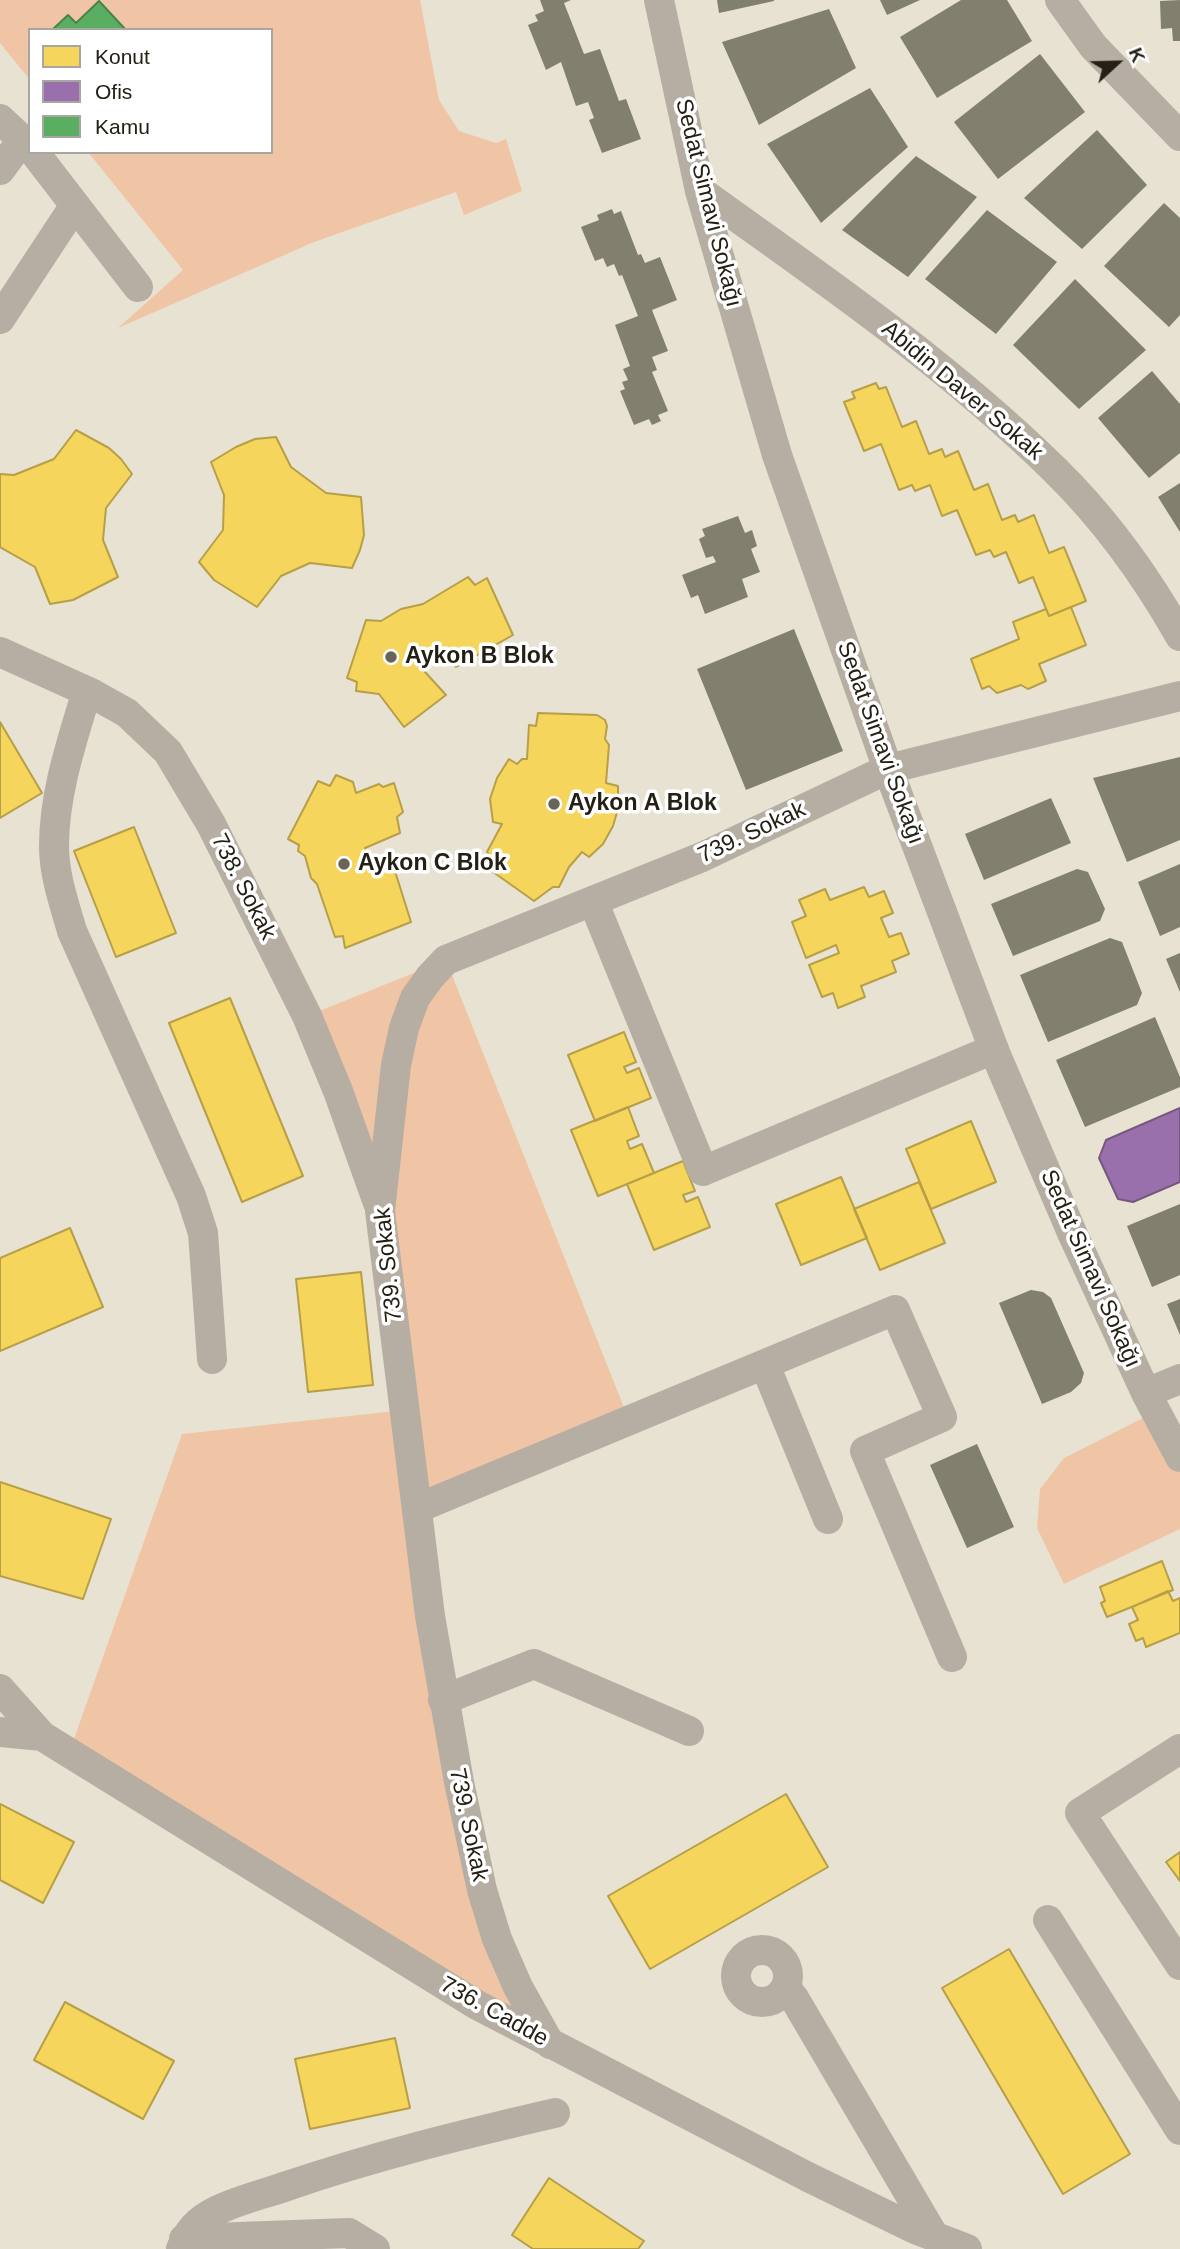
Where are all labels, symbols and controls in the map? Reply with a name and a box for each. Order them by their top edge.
legend [28,28,273,154]
north arrow [1082,28,1152,98]
text: Konut [95,45,150,68]
text: K [1125,45,1149,65]
text: Ofis [95,80,132,103]
street label: Sedat Simavi Sokağı [669,96,747,310]
text: Kamu [95,115,150,138]
street label: Abidin Daver Sokak [876,316,1048,466]
street label: Sedat Simavi Sokağı [831,638,929,848]
place label: Aykon B Blok [405,643,554,671]
marker: Aykon B Blok [383,649,399,665]
place label: Aykon A Blok [568,790,717,818]
marker: Aykon A Blok [546,796,562,812]
street label: 739. Sokak [694,796,810,870]
street label: 738. Sokak [205,829,281,945]
place label: Aykon C Blok [358,850,507,878]
marker: Aykon C Blok [336,856,352,872]
street label: Sedat Simavi Sokağı [1034,1166,1146,1372]
street label: 739. Sokak [369,1206,409,1324]
street label: 739. Sokak [443,1766,493,1884]
street label: 736. Cadde [435,1971,553,2053]

